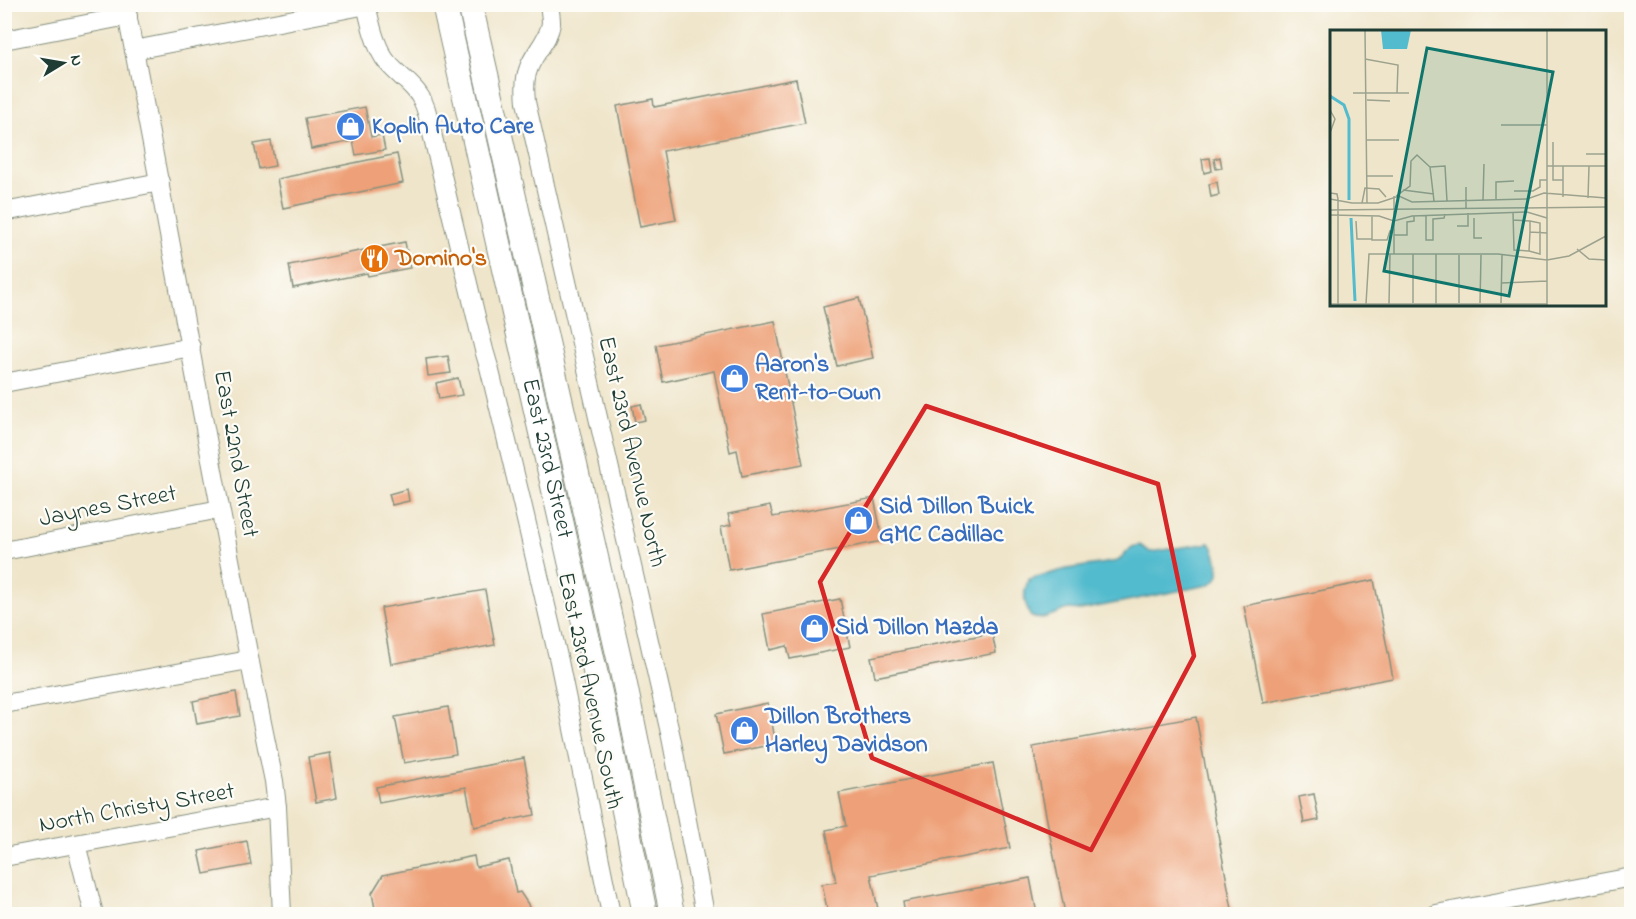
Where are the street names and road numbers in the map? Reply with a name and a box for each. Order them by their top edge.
street label: East 23rd Avenue North [587,333,675,571]
street label: East 22nd Street [203,368,267,540]
street label: East 23rd Street [512,375,582,542]
street label: Jaynes Street [36,477,180,538]
street label: East 23rd Avenue South [547,569,631,813]
street label: North Christy Street [36,775,238,844]

